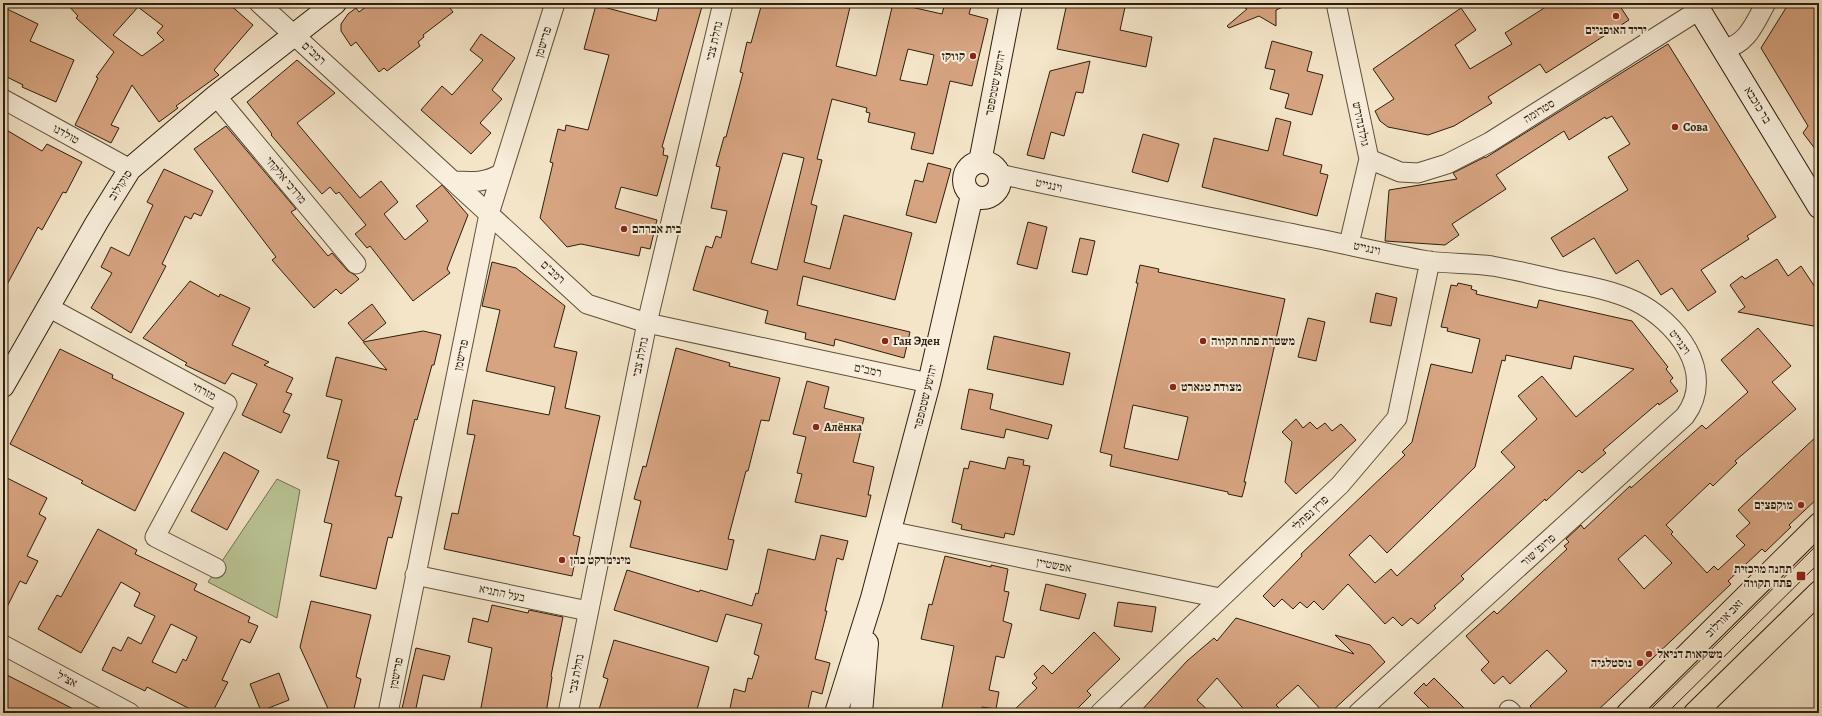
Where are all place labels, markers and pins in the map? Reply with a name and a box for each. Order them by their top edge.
marker: יריד האופניים [1611,11,1621,21]
place label: יריד האופניים [1585,22,1647,38]
place label: קווקז [942,48,965,64]
marker: קווקז [968,51,978,61]
place label: Сова [1683,119,1708,135]
marker: Сова [1670,122,1680,132]
place label: בית אברהם [632,221,681,237]
marker: בית אברהם [619,224,629,234]
place label: Ган Эден [893,333,940,349]
place label: משטרת פתח תקווה [1211,333,1295,349]
marker: Ган Эден [880,336,890,346]
marker: משטרת פתח תקווה [1198,336,1208,346]
place label: מצודת טגארט [1181,379,1242,395]
marker: מצודת טגארט [1168,382,1178,392]
place label: Алёнка [823,419,863,435]
marker: Алёнка [811,422,821,432]
place label: מוקפצים [1754,497,1793,513]
marker: מוקפצים [1796,500,1806,510]
place label: מינימרקט כהן [570,552,631,568]
marker: מינימרקט כהן [557,555,567,565]
place label: תחנה מרכזית פתח תקווה [1734,561,1792,591]
marker: תחנה מרכזית פתח תקווה [1795,570,1807,582]
place label: משקאות דניאל [1657,646,1723,662]
marker: משקאות דניאל [1644,649,1654,659]
place label: נוסטלגיה [1591,655,1632,671]
marker: נוסטלגיה [1635,658,1645,668]

